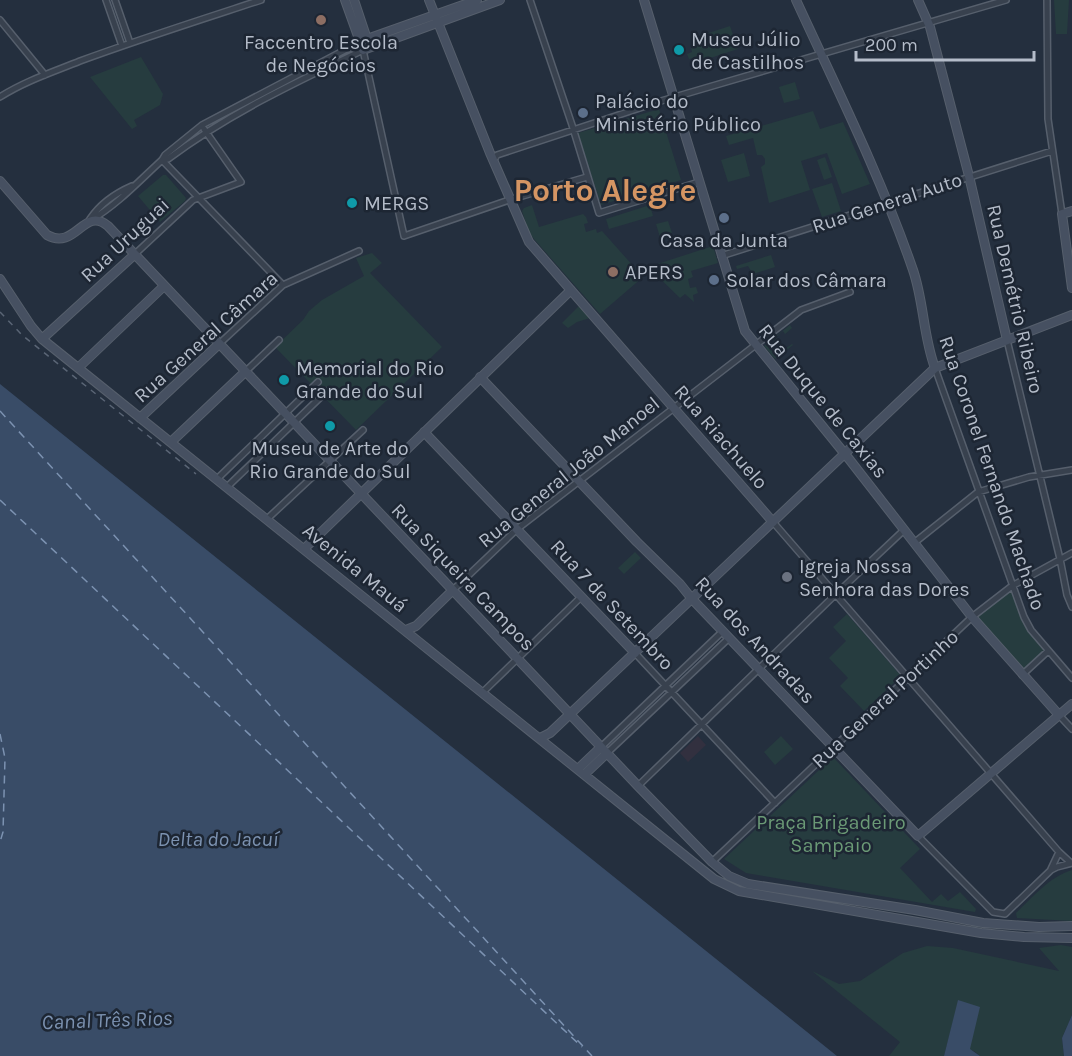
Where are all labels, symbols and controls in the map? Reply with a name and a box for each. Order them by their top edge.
marker: Faccentro Escola de Negócios [314,13,328,27]
scale bar [856,24,1034,62]
place label: Museu Júlio de Castilhos [691,28,804,74]
place label: Faccentro Escola de Negócios [244,31,398,77]
text: 200 m [865,34,918,56]
marker: Museu Júlio de Castilhos [672,43,686,57]
place label: Palácio do Ministério Público [595,90,761,136]
marker: Palácio do Ministério Público [576,106,590,120]
street label: Rua General Auto [809,168,965,238]
district label: Porto Alegre [514,172,696,209]
place label: MERGS [364,192,429,215]
street label: Rua Uruguai [76,193,174,287]
marker: MERGS [345,196,359,210]
street label: Rua Demétrio Ribeiro [982,202,1048,396]
marker: Casa da Junta [717,211,731,225]
place label: Casa da Junta [660,229,788,252]
place label: APERS [625,261,683,284]
marker: APERS [606,265,620,279]
street label: Rua General Câmara [129,266,283,408]
place label: Solar dos Câmara [726,269,887,292]
marker: Solar dos Câmara [707,273,721,287]
street label: Rua Duque de Caxias [754,319,892,483]
street label: Rua Coronel Fernando Machado [934,333,1050,613]
place label: Memorial do Rio Grande do Sul [296,357,444,403]
marker: Memorial do Rio Grande do Sul [277,373,291,387]
street label: Rua Riachuelo [669,380,773,494]
street label: Rua General João Manoel [474,392,664,552]
marker: Museu de Arte do Rio Grande do Sul [323,419,337,433]
place label: Museu de Arte do Rio Grande do Sul [249,437,411,483]
street label: Rua Siqueira Campos [387,498,539,656]
street label: Avenida Mauá [298,519,412,617]
street label: Rua 7 de Setembro [546,535,678,675]
place label: Igreja Nossa Senhora das Dores [799,555,970,601]
marker: Igreja Nossa Senhora das Dores [780,570,794,584]
street label: Rua dos Andradas [690,572,820,708]
street label: Rua General Portinho [807,625,963,773]
park label: Praça Brigadeiro Sampaio [756,811,906,857]
water label: Delta do Jacuí [158,827,281,851]
water label: Canal Três Rios [41,1006,173,1034]

